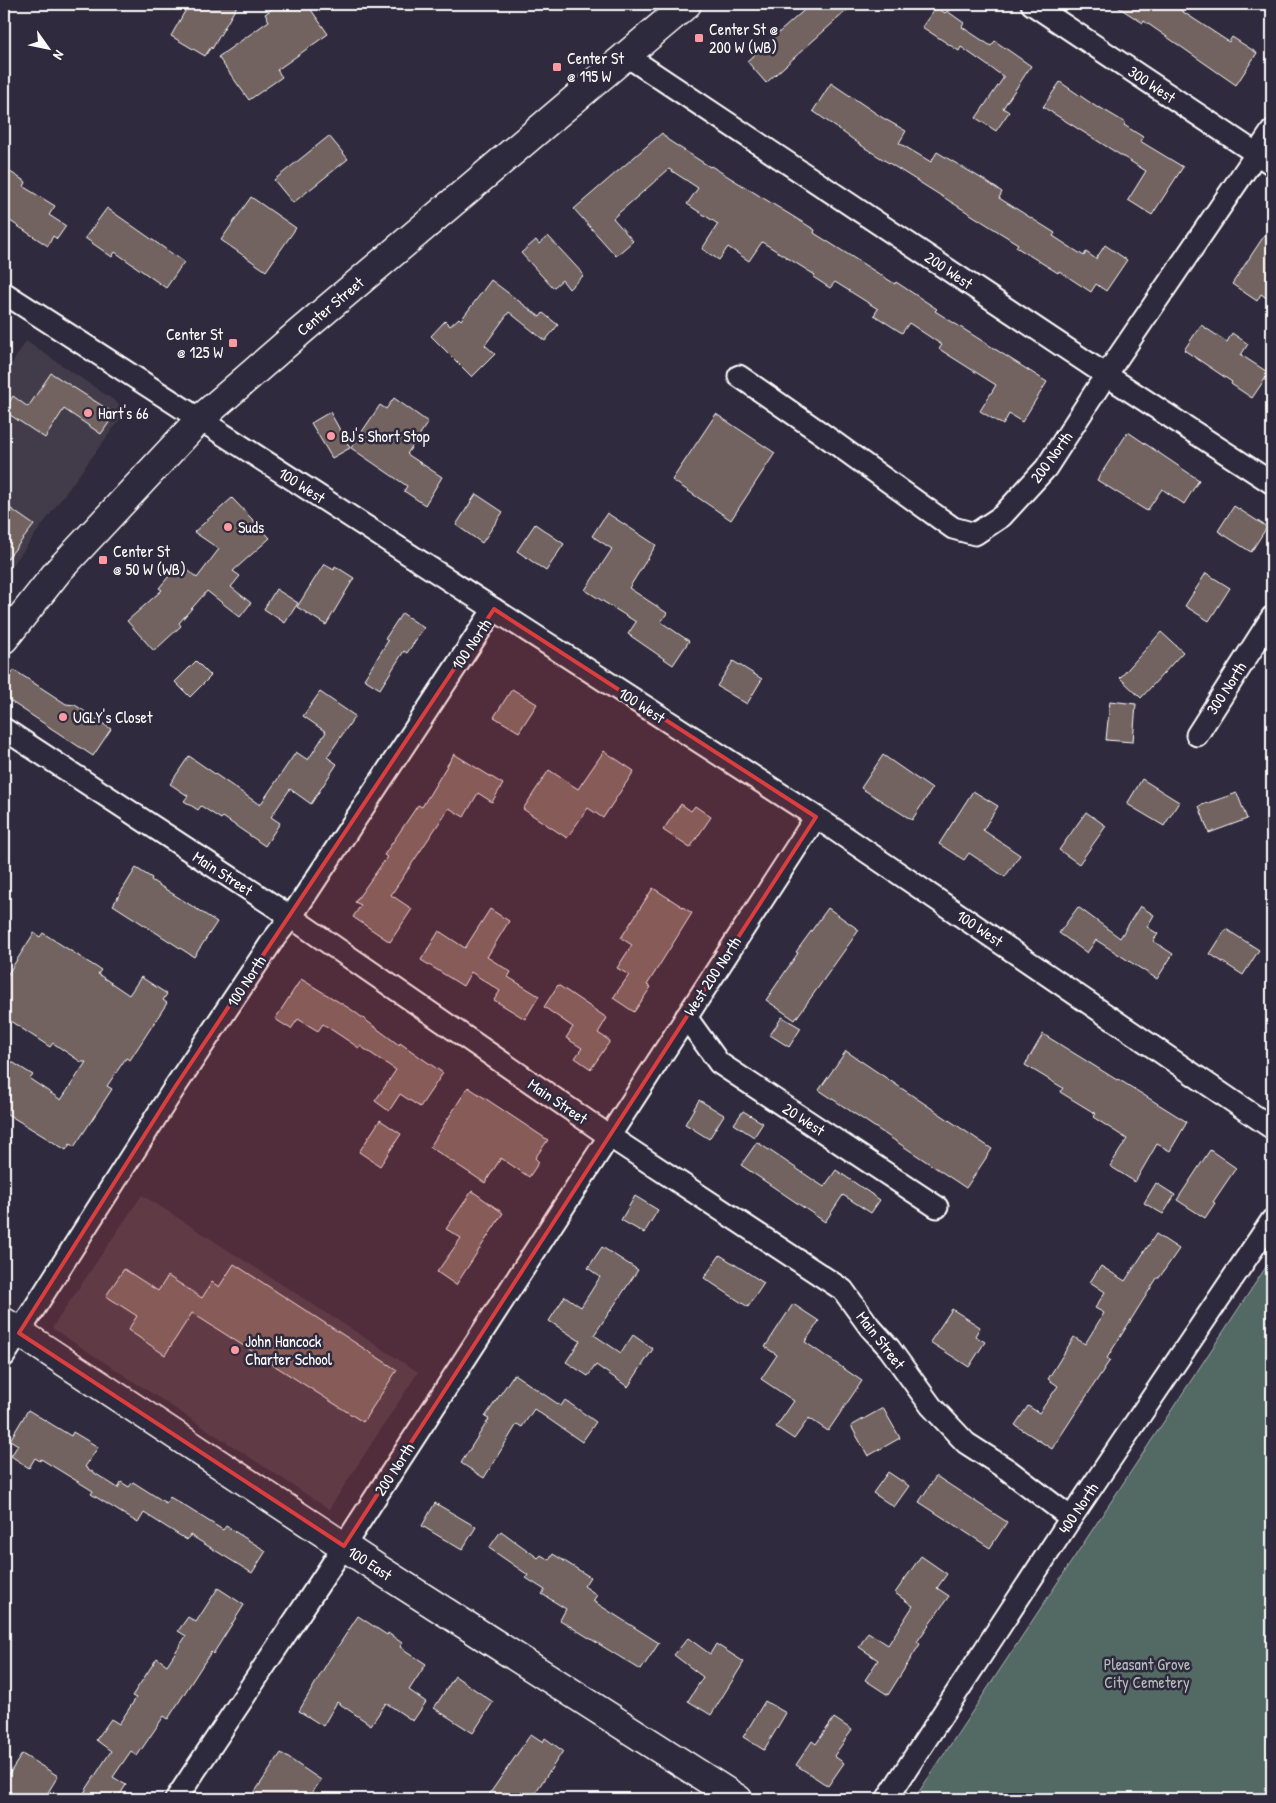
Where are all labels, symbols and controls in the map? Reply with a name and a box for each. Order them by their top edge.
place label: Center St @ 200 W (WB) [709,18,778,58]
north arrow [22,22,72,72]
marker: Center St @ 200 W (WB) [693,32,705,44]
text: N [49,47,69,64]
place label: Center St @ 195 W [567,47,624,87]
street label: 300 West [1124,60,1181,108]
marker: Center St @ 195 W [551,61,563,73]
street label: 200 West [921,246,978,294]
street label: Center Street [292,271,369,341]
place label: Center St @ 125 W [166,323,223,363]
marker: Center St @ 125 W [227,337,239,349]
place label: Hart's 66 [98,402,149,424]
marker: Hart's 66 [82,407,94,419]
place label: BJ's Short Stop [341,425,430,447]
street label: 200 North [1025,427,1077,487]
marker: BJ's Short Stop [325,430,337,442]
street label: 100 West [274,462,330,509]
place label: Suds [238,516,264,538]
marker: Suds [222,521,234,533]
place label: Center St @ 50 W (WB) [113,540,186,580]
marker: Center St @ 50 W (WB) [97,554,109,566]
street label: 100 North [446,614,496,674]
street label: 300 North [1201,657,1251,719]
street label: 100 West [614,682,670,729]
place label: UGLY's Closet [73,706,153,728]
marker: UGLY's Closet [57,711,69,723]
street label: Main Street [189,845,258,901]
street label: 100 West [952,904,1008,952]
street label: West 200 North [678,932,746,1020]
street label: 100 North [221,951,271,1011]
street label: Main Street [524,1073,593,1129]
street label: 20 West [779,1097,830,1141]
street label: Main Street [852,1307,911,1374]
place label: John Hancock Charter School [245,1330,333,1370]
marker: John Hancock Charter School [229,1344,241,1356]
street label: 200 North [369,1438,419,1500]
street label: 400 North [1053,1478,1103,1538]
street label: 100 East [344,1540,397,1586]
park label: Pleasant Grove City Cemetery [1104,1653,1191,1693]

